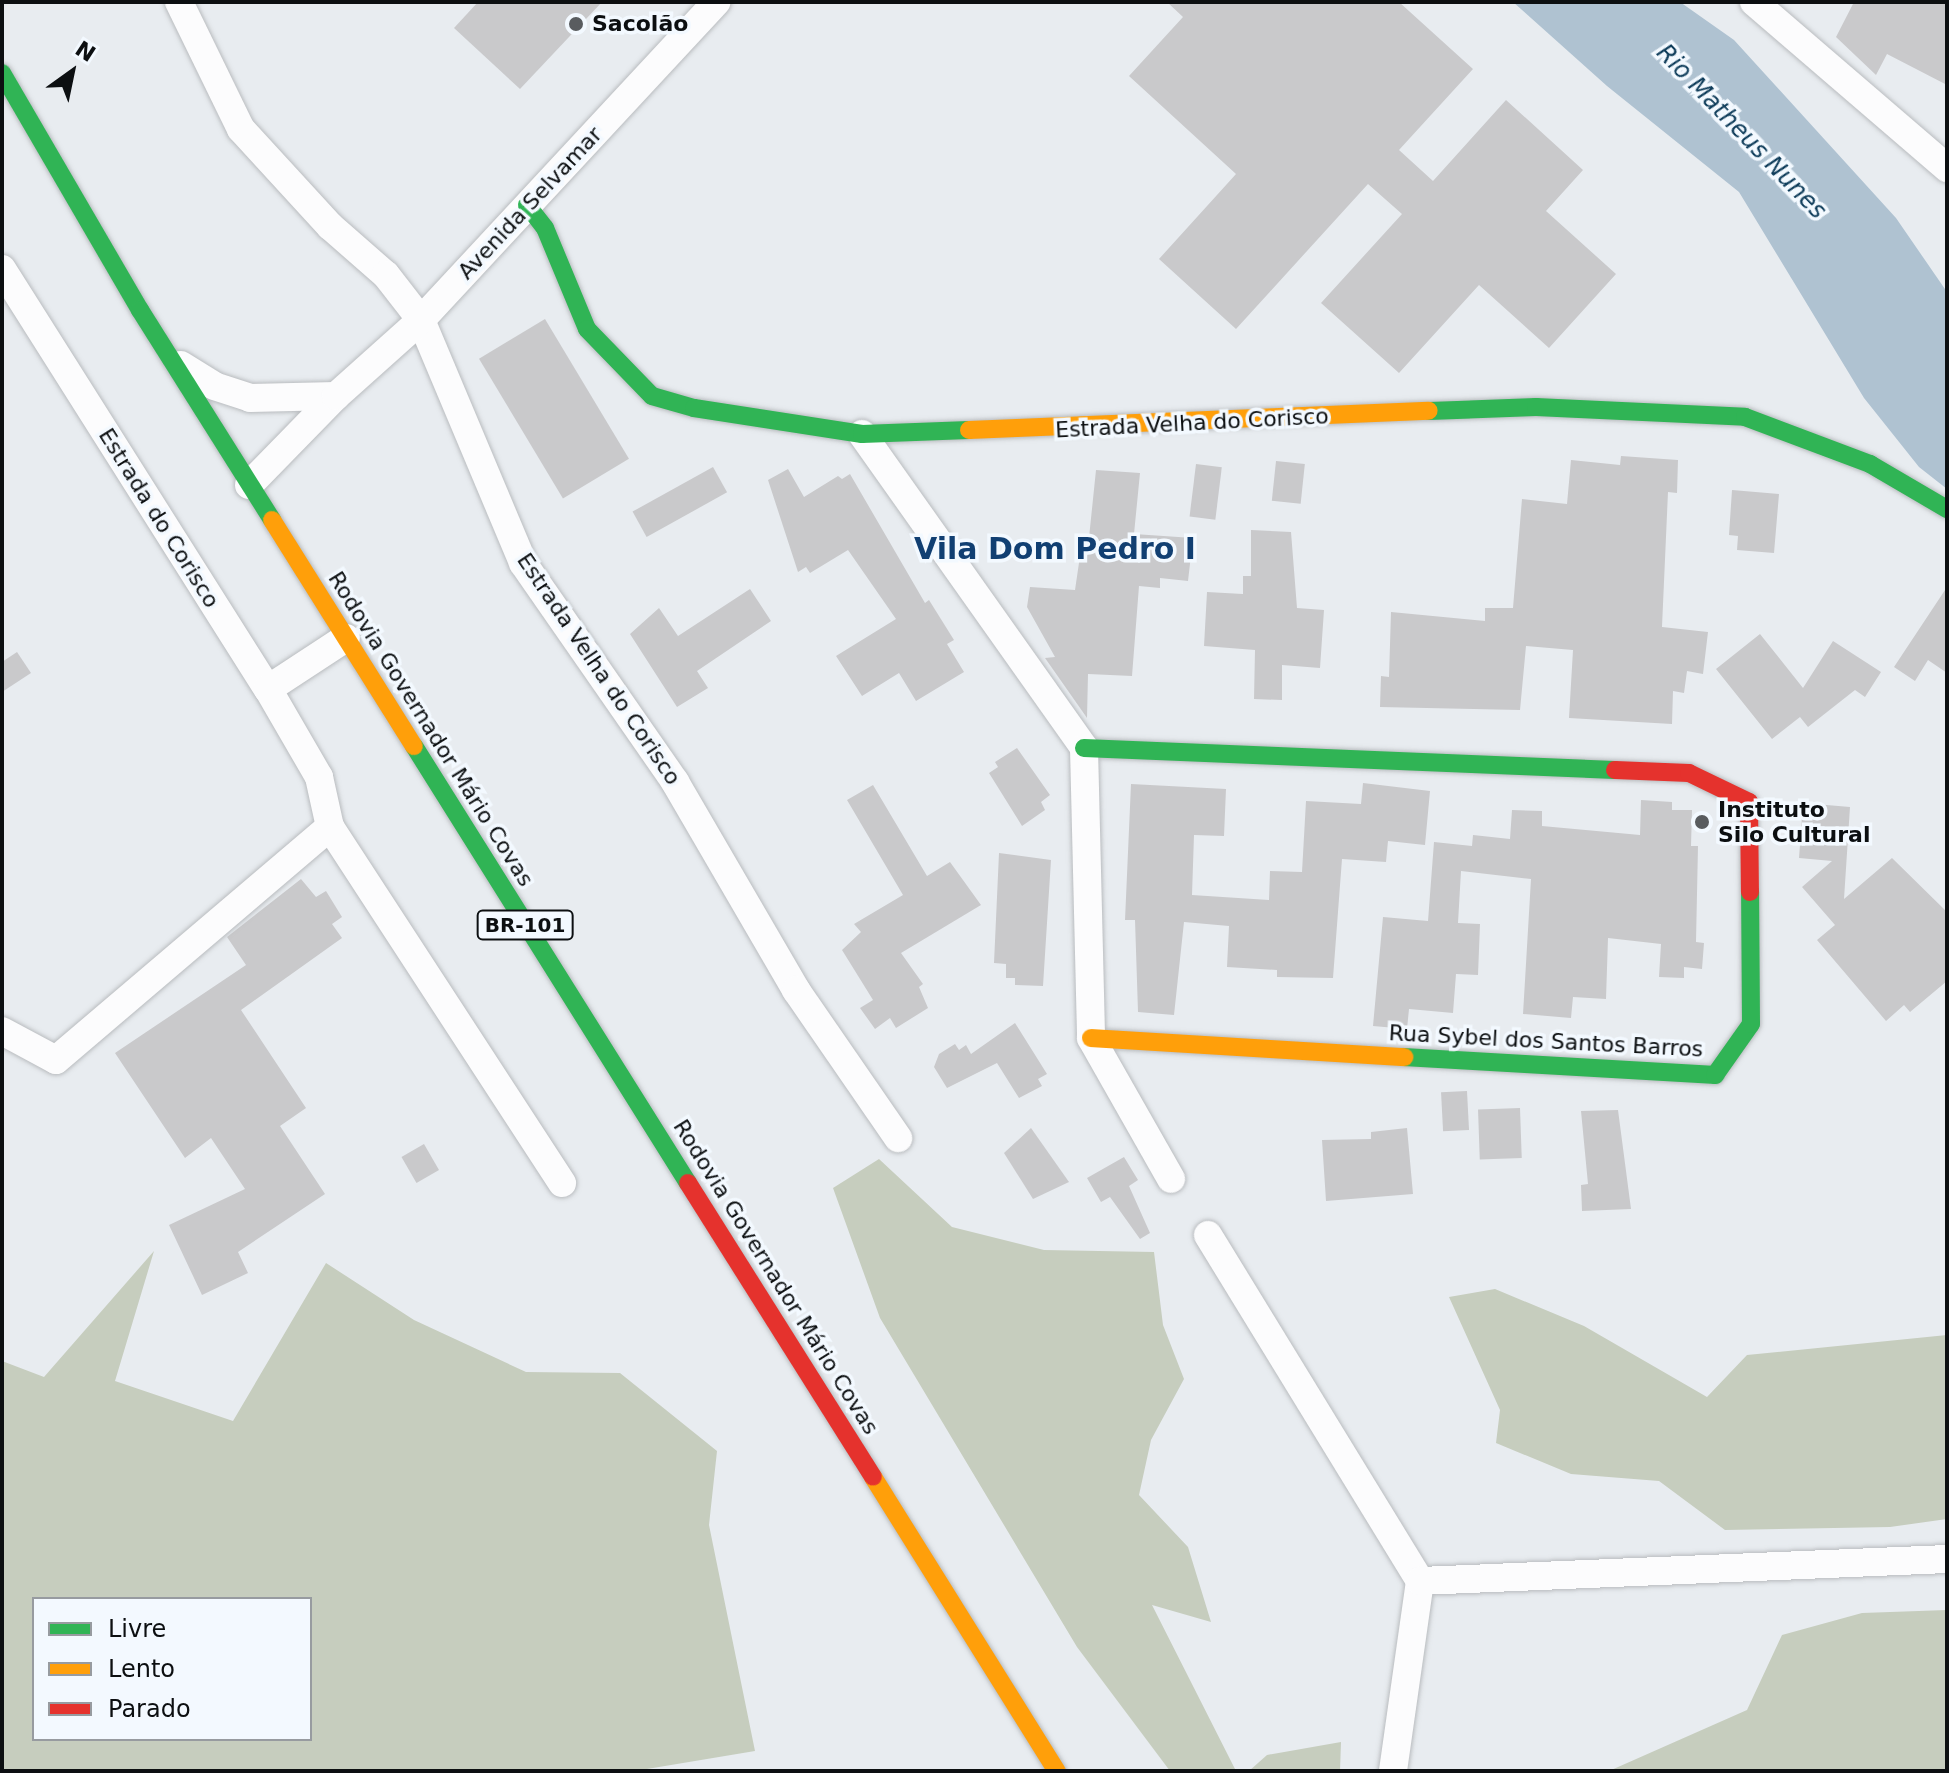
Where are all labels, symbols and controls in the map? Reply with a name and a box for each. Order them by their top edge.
place label: Sacolão [592,11,688,37]
marker: Sacolão [567,15,585,33]
north arrow [32,32,112,112]
text: N [71,36,100,67]
water label: Rio Matheus Nunes [1650,39,1832,225]
street label: Avenida Selvamar [453,121,607,285]
street label: Estrada Velha do Corisco [1055,403,1329,443]
street label: Estrada do Corisco [93,424,225,612]
district label: Vila Dom Pedro I [914,531,1196,567]
street label: Estrada Velha do Corisco [512,548,686,790]
street label: Rodovia Governador Mário Covas [323,567,539,891]
place label: Instituto Silo Cultural [1718,796,1870,848]
marker: Instituto Silo Cultural [1693,813,1711,831]
road number: BR-101 [475,909,575,941]
street label: Rua Sybel dos Santos Barros [1388,1020,1704,1062]
street label: Rodovia Governador Mário Covas [668,1115,884,1439]
legend [32,1597,312,1741]
text: Livre [108,1615,166,1643]
text: Lento [108,1655,175,1683]
text: Parado [108,1695,191,1723]

